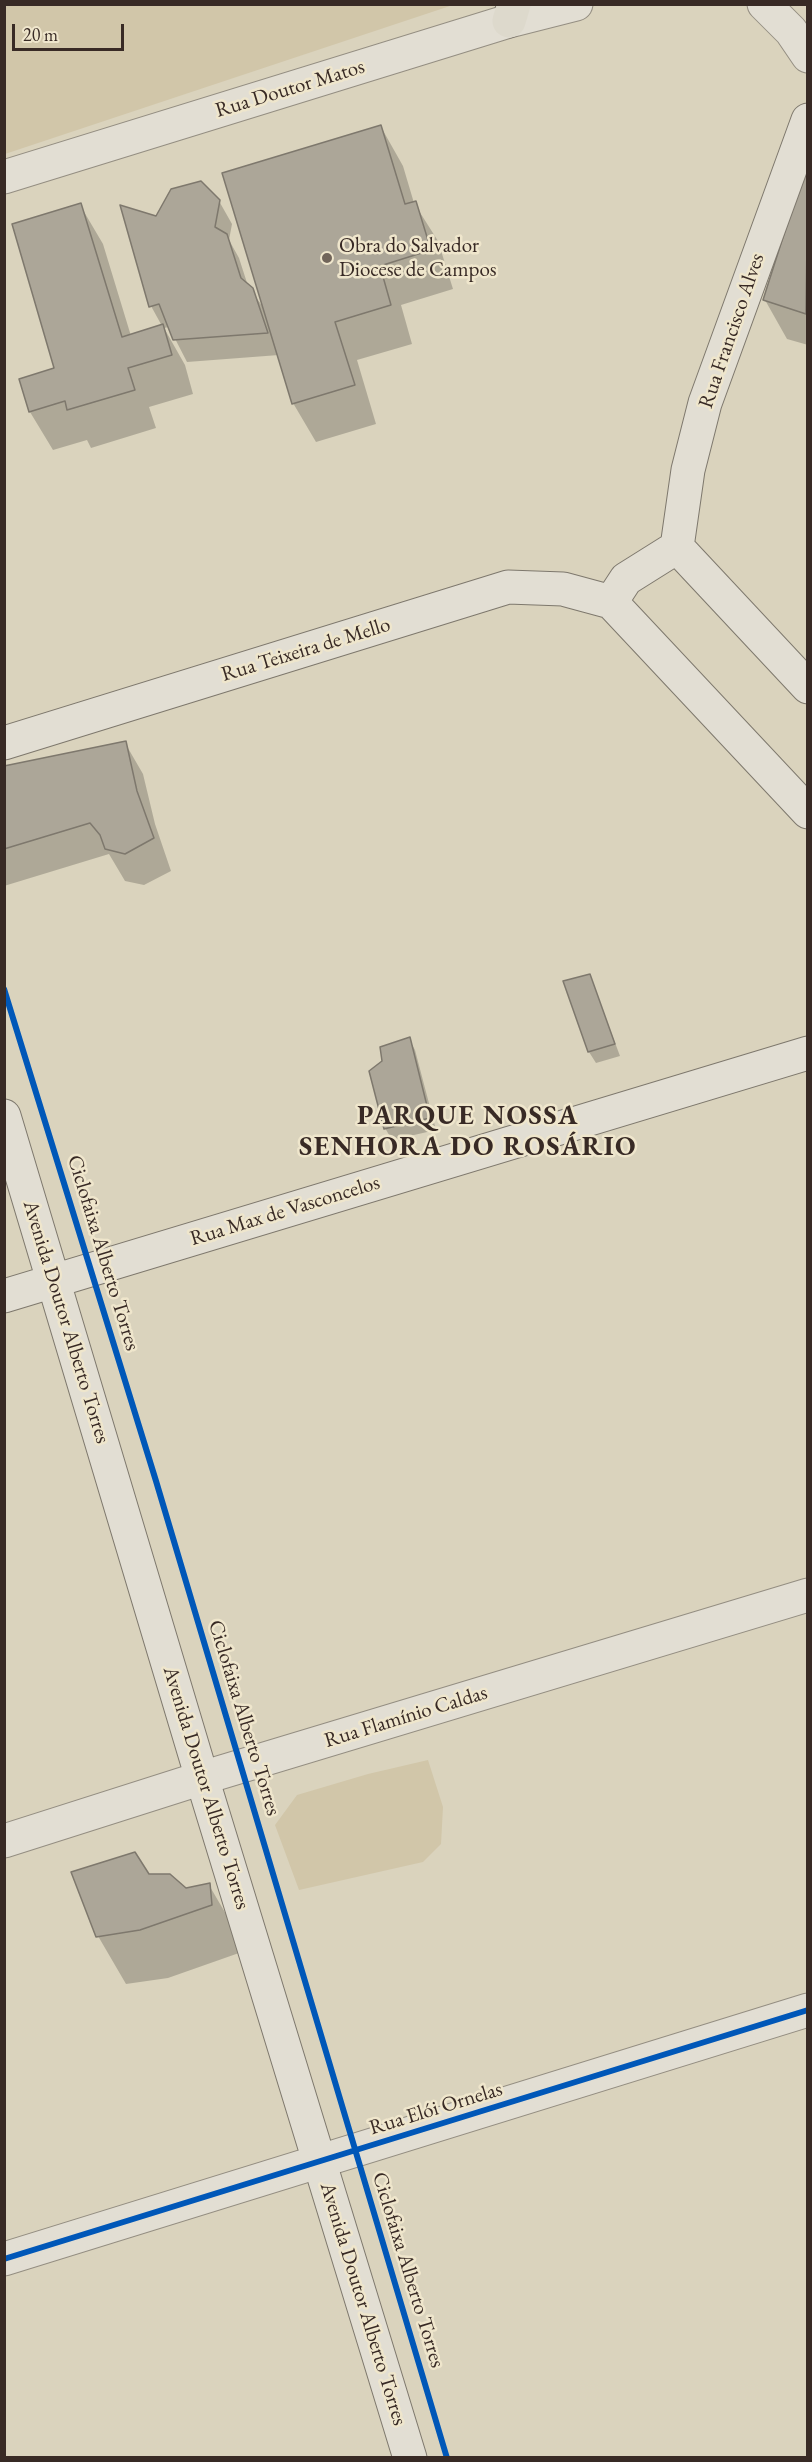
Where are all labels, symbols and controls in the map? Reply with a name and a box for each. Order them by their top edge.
scale bar [15,12,128,50]
text: 20 m [23,23,58,46]
street label: Rua Doutor Matos [212,54,368,124]
place label: Obra do Salvador Diocese de Campos [339,233,497,283]
street label: Rua Francisco Alves [694,250,770,412]
marker: Obra do Salvador Diocese de Campos [320,251,334,265]
street label: Rua Teixeira de Mello [218,612,394,688]
district label: PARQUE NOSSA SENHORA DO ROSÁRIO [299,1101,637,1164]
street label: Ciclofaixa Alberto Torres [61,1152,145,1354]
street label: Rua Max de Vasconcelos [187,1170,383,1252]
street label: Avenida Doutor Alberto Torres [17,1197,115,1447]
street label: Ciclofaixa Alberto Torres [202,1617,286,1819]
street label: Avenida Doutor Alberto Torres [157,1663,255,1913]
street label: Rua Flamínio Caldas [321,1680,491,1754]
street label: Rua Elói Ornelas [366,2077,506,2141]
street label: Ciclofaixa Alberto Torres [366,2169,450,2371]
street label: Avenida Doutor Alberto Torres [314,2179,412,2429]

